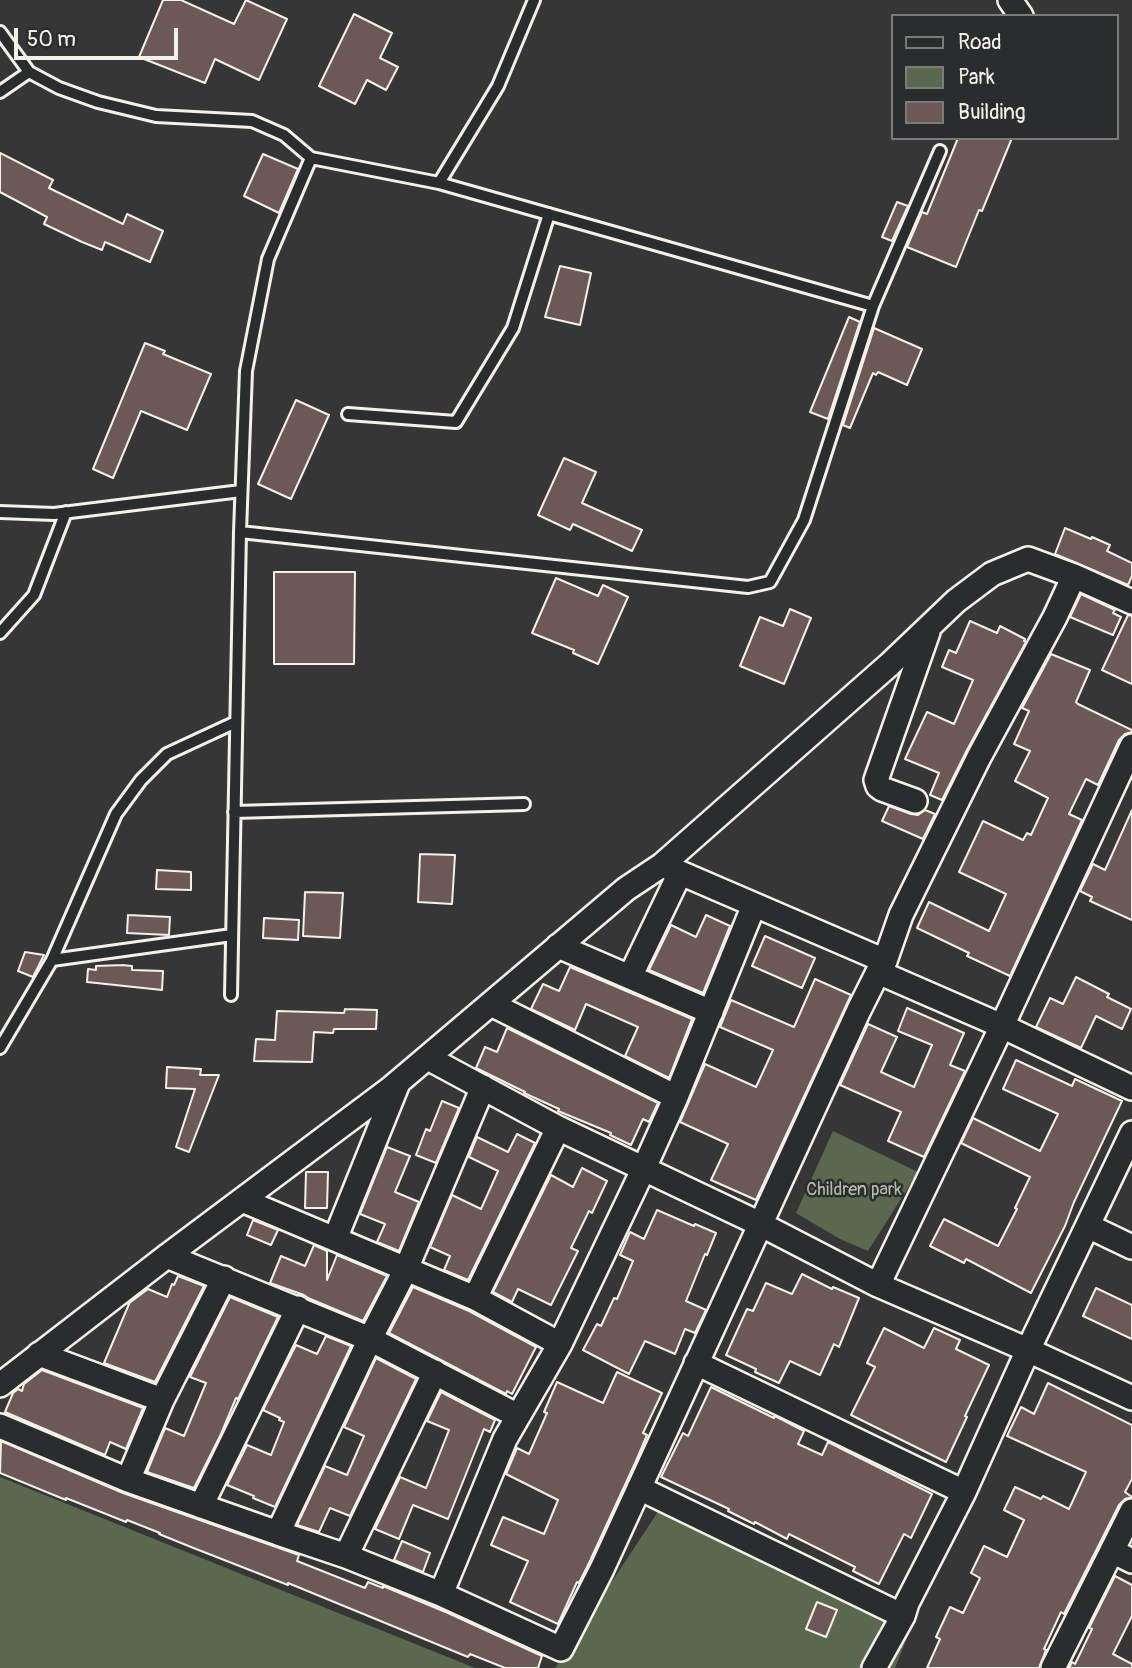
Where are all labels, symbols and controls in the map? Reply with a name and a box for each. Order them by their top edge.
scale bar [18,14,182,58]
legend [890,14,1118,140]
text: 50 m [27,26,76,53]
text: Road [958,29,1002,56]
text: Park [958,64,995,91]
text: Building [958,99,1025,126]
park label: Children park [806,1179,902,1201]

